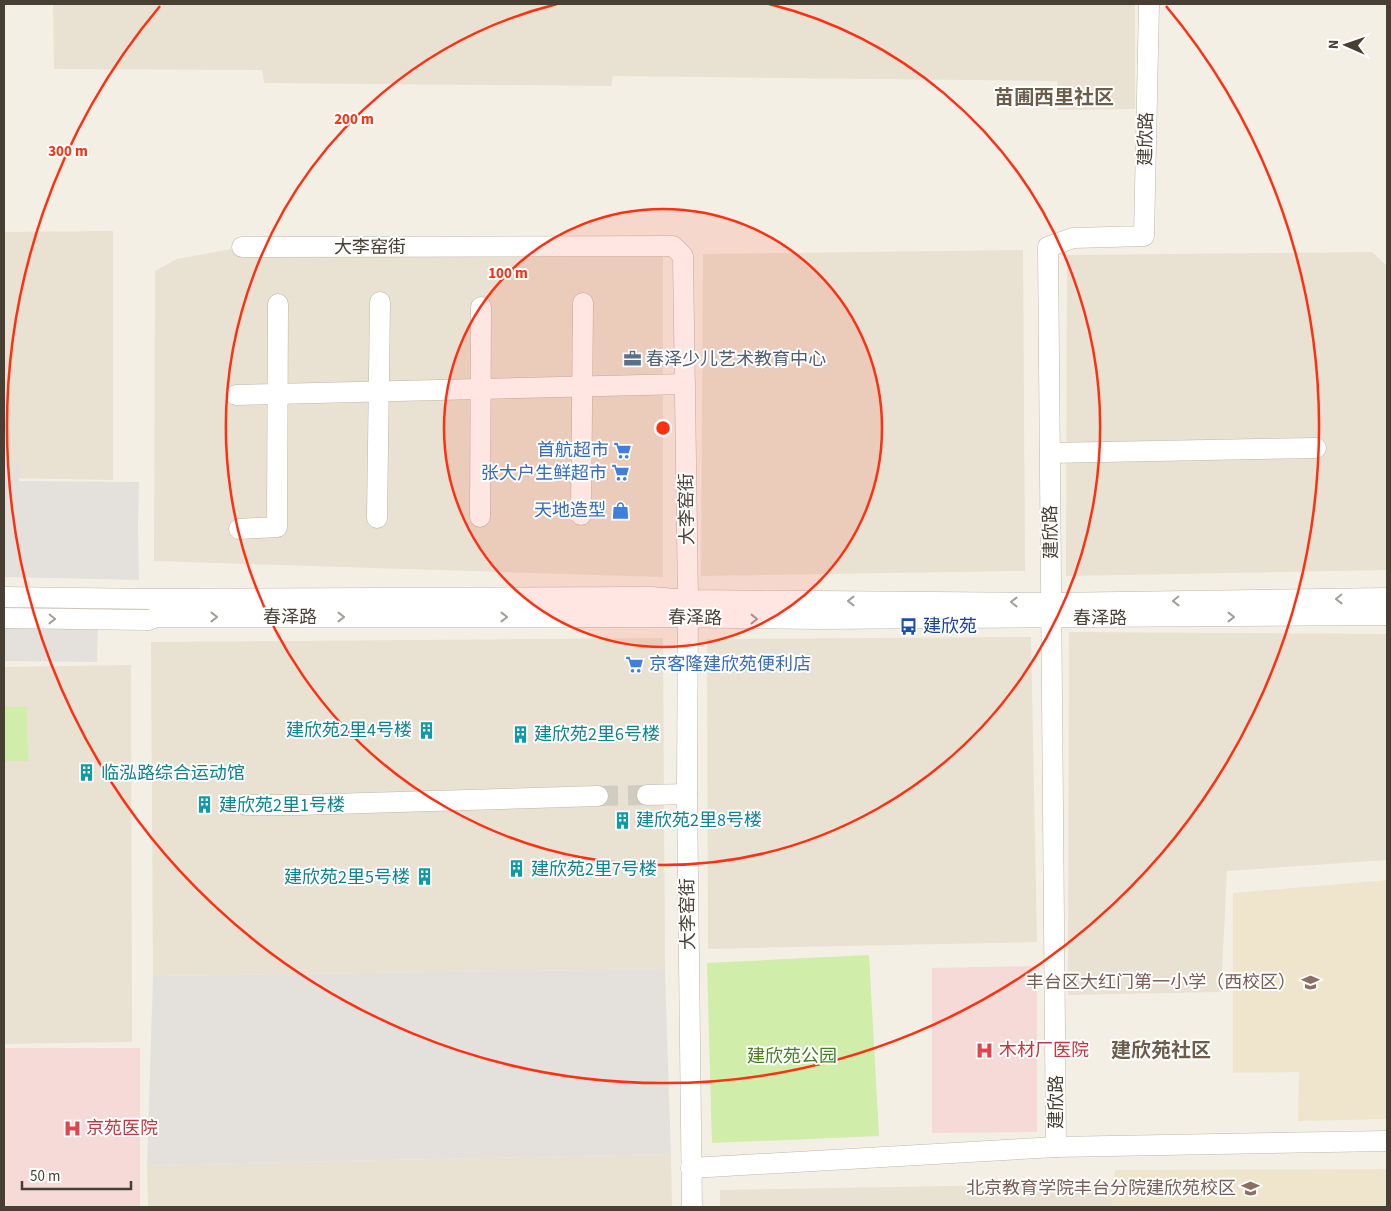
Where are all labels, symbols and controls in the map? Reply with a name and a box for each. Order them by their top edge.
north arrow [1321,20,1371,70]
text: N [1324,40,1344,50]
district label: 苗圃西里社区 [994,84,1114,112]
text: 200 m [334,109,374,130]
street label: 建欣路 [1133,112,1159,166]
text: 300 m [48,141,88,162]
street label: 大李窑街 [334,235,406,260]
text: 100 m [488,263,528,284]
place label: 春泽少儿艺术教育中心 [646,347,826,372]
office icon: 春泽少儿艺术教育中心 [622,349,642,369]
centre of rings [654,419,672,437]
place label: 首航超市 [537,438,609,463]
supermarket icon: 首航超市 [613,440,633,460]
place label: 张大户生鲜超市 [481,461,607,486]
supermarket icon: 张大户生鲜超市 [611,463,631,483]
street label: 大李窑街 [674,473,700,545]
place label: 天地造型 [534,498,606,523]
shop icon: 天地造型 [610,500,630,520]
street label: 建欣路 [1038,505,1064,559]
one-way arrow [1334,594,1342,604]
one-way arrow [847,596,854,606]
one-way arrow [1172,596,1180,606]
one-way arrow [1009,597,1017,607]
street label: 春泽路 [263,605,317,630]
street label: 春泽路 [668,605,722,631]
street label: 春泽路 [1073,606,1127,631]
one-way arrow [210,612,218,622]
one-way arrow [338,612,345,622]
one-way arrow [500,612,508,622]
one-way arrow [1228,612,1235,622]
one-way arrow [49,614,57,624]
one-way arrow [750,614,758,624]
place label: 建欣苑 [923,614,977,639]
bus stop icon: 建欣苑 [899,616,919,636]
place label: 京客隆建欣苑便利店 [649,652,811,677]
supermarket icon: 京客隆建欣苑便利店 [625,654,645,674]
place label: 建欣苑2里4号楼 [286,718,412,743]
building icon: 建欣苑2里4号楼 [416,720,436,740]
place label: 建欣苑2里6号楼 [534,722,660,747]
building icon: 建欣苑2里6号楼 [510,724,530,744]
place label: 临泓路综合运动馆 [101,761,245,786]
building icon: 临泓路综合运动馆 [77,763,97,783]
place label: 建欣苑2里1号楼 [219,793,345,818]
building icon: 建欣苑2里1号楼 [195,795,215,815]
place label: 建欣苑2里8号楼 [636,808,762,833]
building icon: 建欣苑2里8号楼 [612,810,632,830]
place label: 建欣苑2里7号楼 [531,857,657,882]
building icon: 建欣苑2里7号楼 [507,859,527,879]
place label: 建欣苑2里5号楼 [284,865,410,890]
building icon: 建欣苑2里5号楼 [414,867,434,887]
street label: 大李窑街 [675,878,701,950]
place label: 丰台区大红门第一小学（西校区） [1026,970,1296,995]
school or university icon: 丰台区大红门第一小学（西校区） [1300,972,1320,992]
district label: 建欣苑社区 [1111,1037,1211,1065]
place label: 木材厂医院 [999,1038,1089,1063]
hospital icon: 木材厂医院 [975,1040,995,1060]
park label: 建欣苑公园 [747,1044,837,1069]
street label: 建欣路 [1044,1075,1069,1129]
place label: 京苑医院 [86,1116,158,1141]
hospital icon: 京苑医院 [62,1118,82,1138]
scale bar [22,1158,131,1190]
text: 50 m [30,1166,60,1187]
place label: 北京教育学院丰台分院建欣苑校区 [966,1176,1236,1201]
school or university icon: 北京教育学院丰台分院建欣苑校区 [1240,1178,1260,1198]

